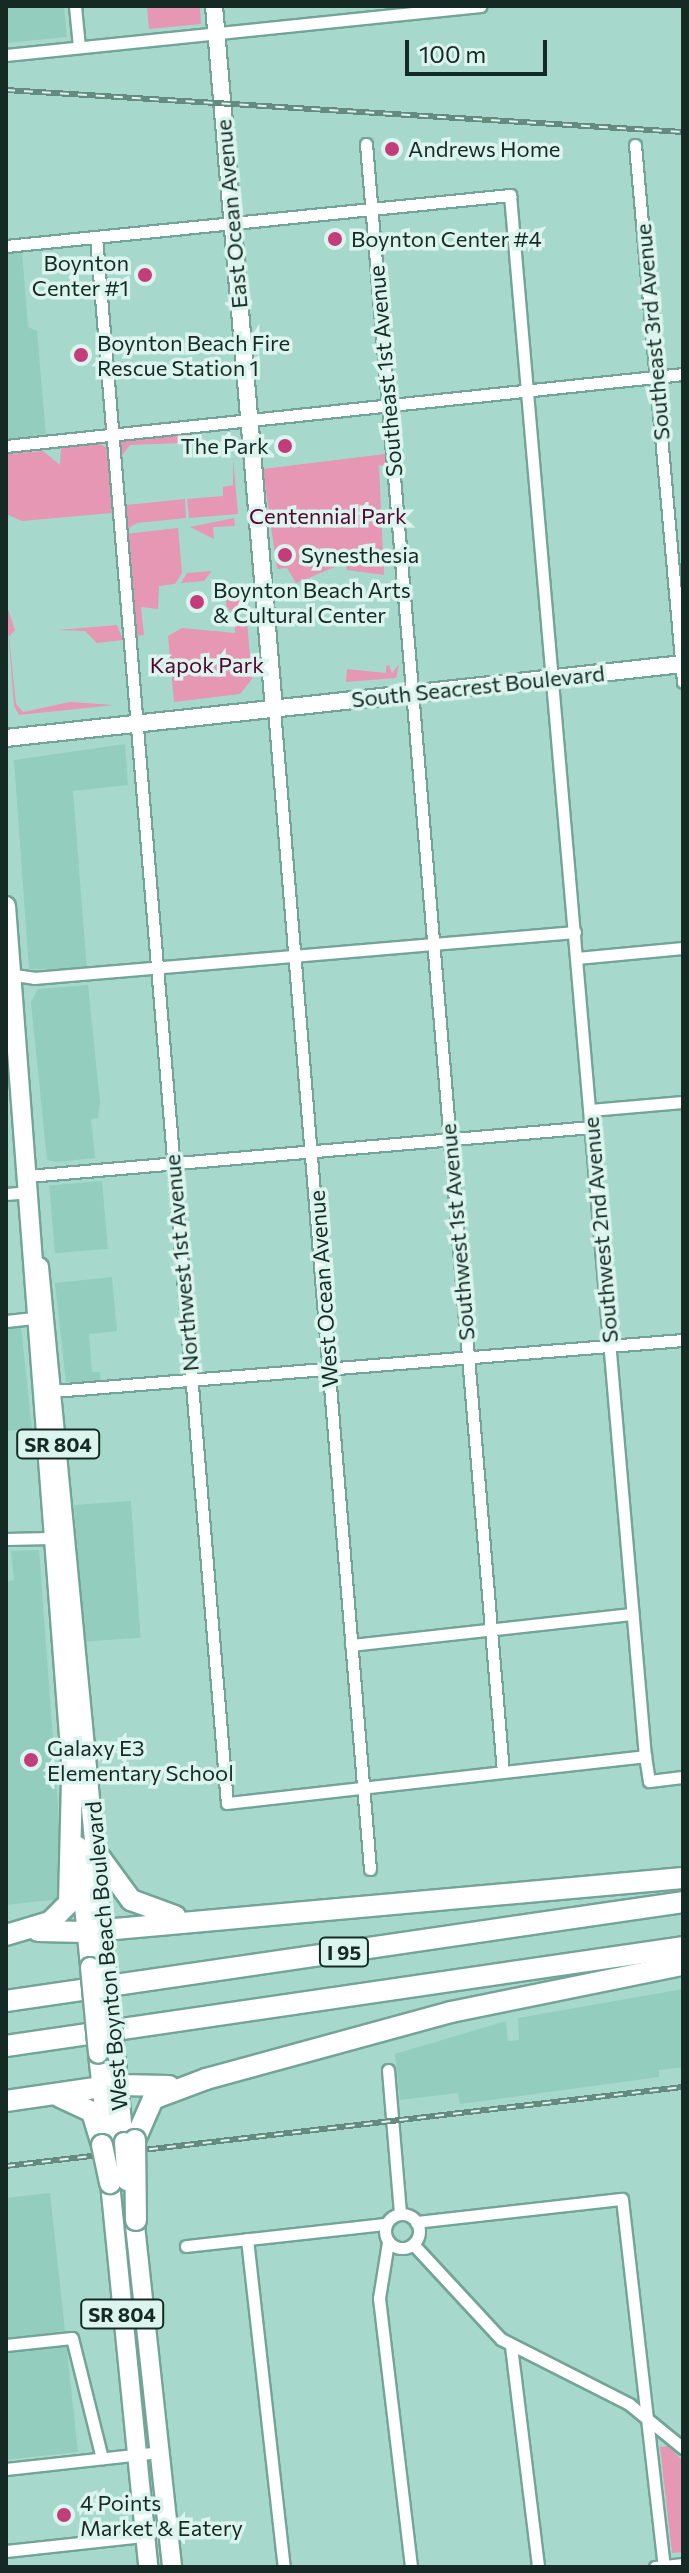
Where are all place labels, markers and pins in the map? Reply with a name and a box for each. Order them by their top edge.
place label: Andrews Home [408,136,560,162]
marker: Andrews Home [383,140,401,158]
place label: Boynton Center #4 [351,226,542,252]
marker: Boynton Center #4 [326,230,344,248]
place label: Boynton Center #1 [32,249,129,300]
marker: Boynton Center #1 [136,266,154,284]
place label: Boynton Beach Fire Rescue Station 1 [97,329,290,380]
marker: Boynton Beach Fire Rescue Station 1 [72,346,90,364]
place label: The Park [180,433,269,459]
marker: The Park [276,437,294,455]
place label: Synesthesia [301,542,419,568]
marker: Synesthesia [276,546,294,564]
place label: Boynton Beach Arts & Cultural Center [213,576,411,628]
marker: Boynton Beach Arts & Cultural Center [188,593,206,611]
place label: Galaxy E3 Elementary School [47,1734,234,1786]
marker: Galaxy E3 Elementary School [22,1751,40,1769]
place label: 4 Points Market & Eatery [80,2489,243,2540]
marker: 4 Points Market & Eatery [55,2506,73,2524]

